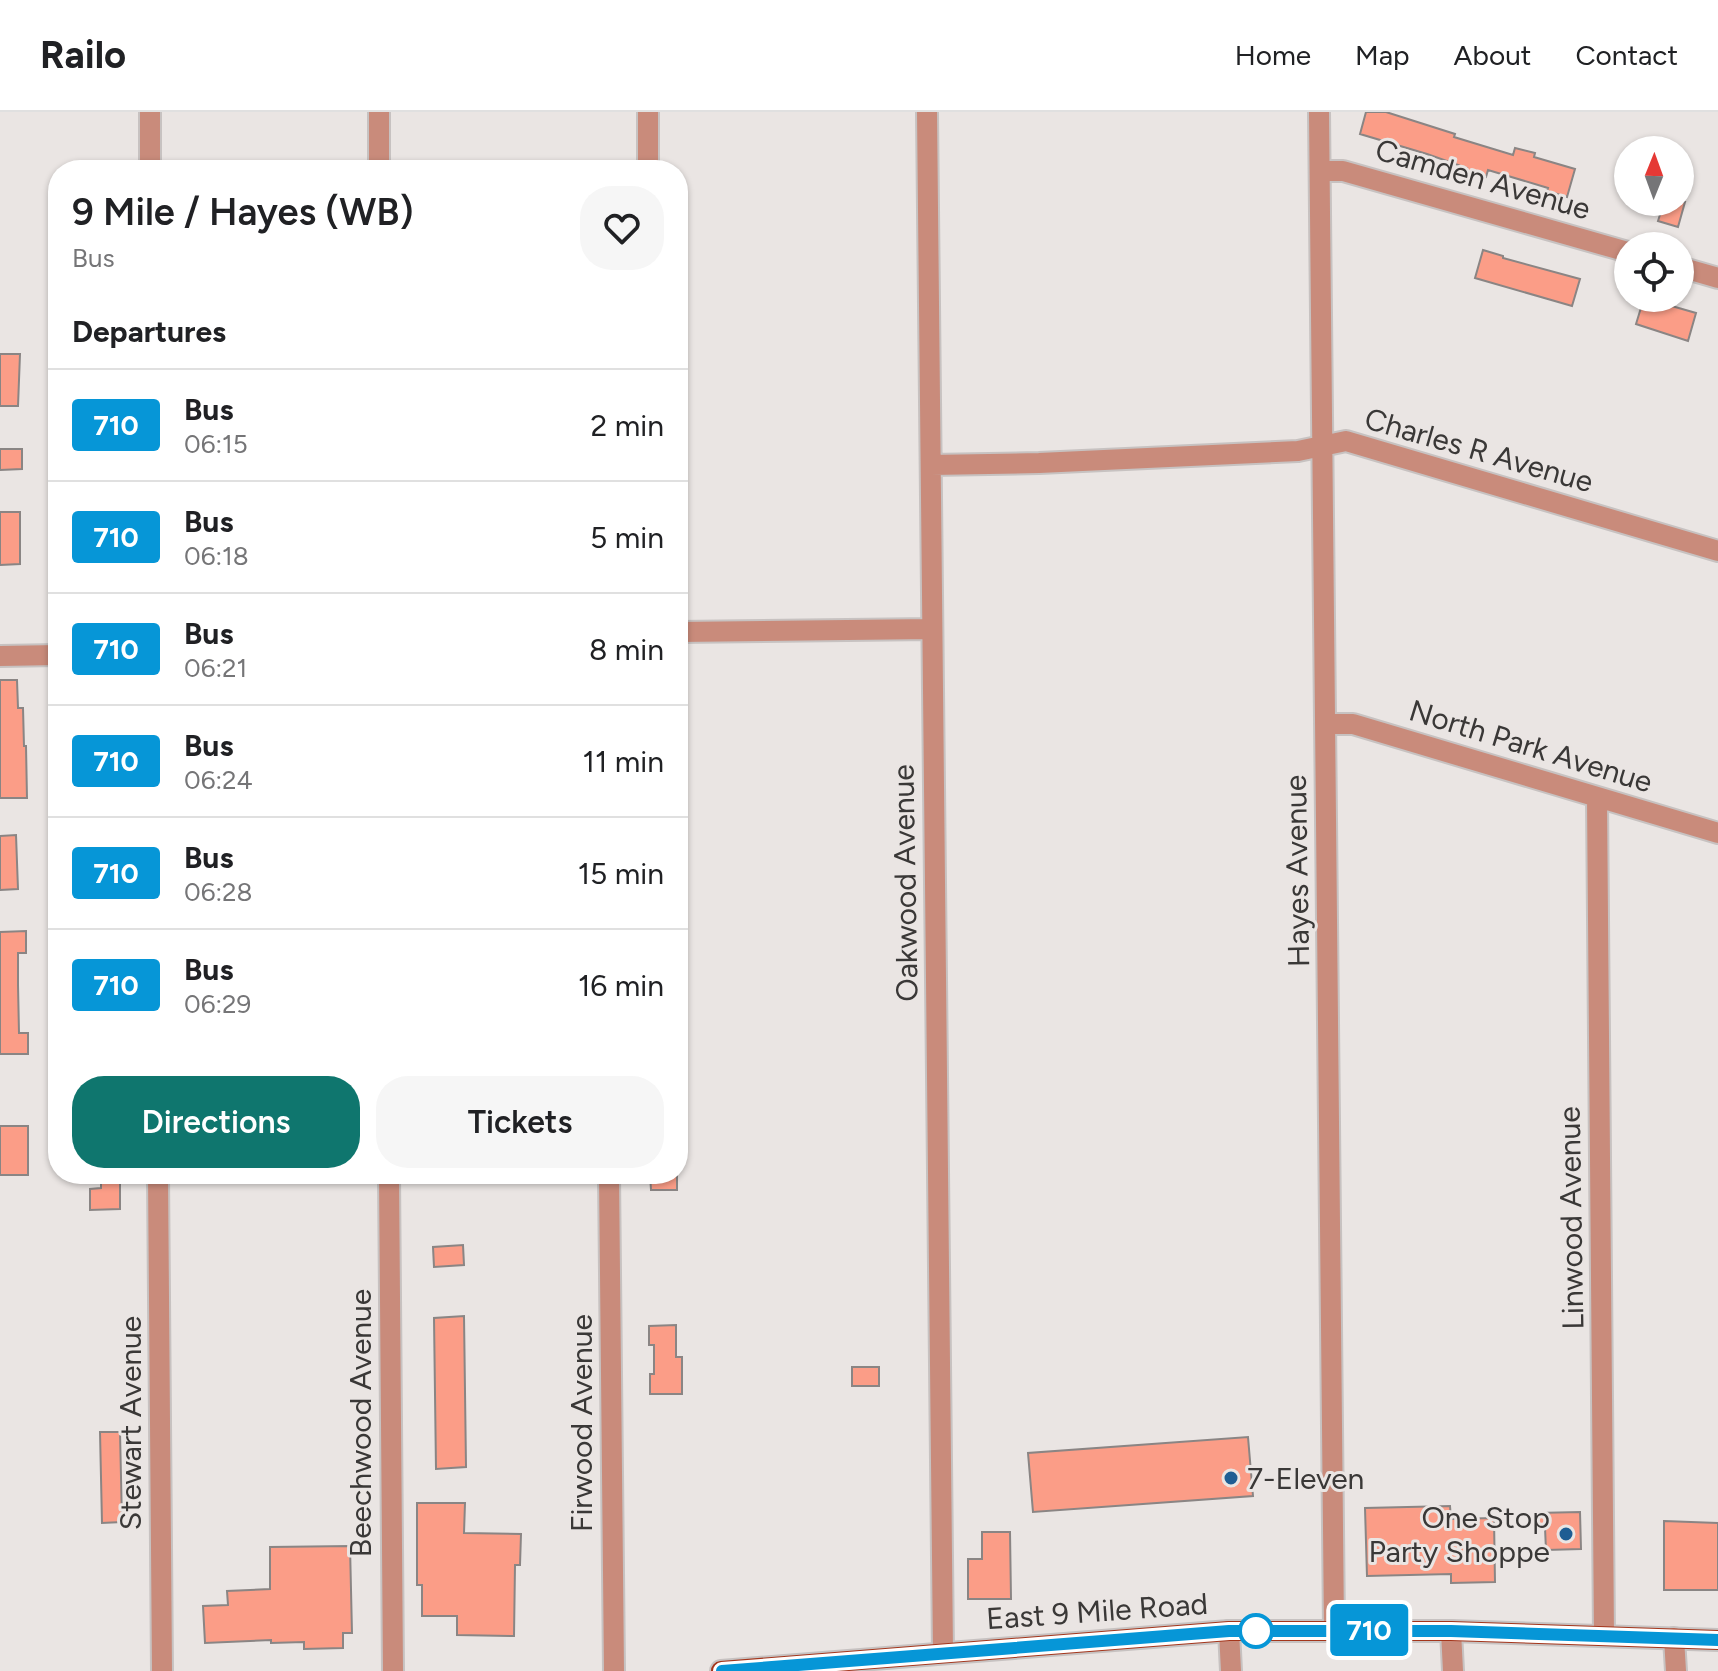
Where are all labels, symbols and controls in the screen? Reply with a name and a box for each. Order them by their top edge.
text: Railo [40,32,126,78]
text: Home [1235,38,1311,72]
text: Map [1355,38,1410,72]
text: About [1454,38,1531,72]
text: Contact [1575,38,1678,72]
street label: Camden Avenue [1371,131,1595,227]
north arrow [1614,136,1694,216]
map controls [1614,136,1694,312]
button: heart [580,186,664,270]
text: 9 Mile / Hayes (WB) [72,189,414,235]
button: locate [1614,232,1694,312]
text: Bus [72,242,115,274]
text: Departures [72,313,226,350]
text: Bus [184,391,233,428]
street label: Charles R Avenue [1361,400,1597,500]
text: 2 min [591,407,664,444]
text: 710 [93,408,139,442]
text: 06:15 [184,428,248,460]
text: Bus [184,503,233,540]
text: 5 min [590,519,664,556]
text: 710 [93,520,139,554]
text: 06:18 [184,540,249,572]
text: Bus [184,615,233,652]
text: 8 min [589,631,664,668]
text: 710 [93,632,139,666]
text: 06:21 [184,652,247,684]
street label: North Park Avenue [1405,691,1657,801]
text: Bus [184,727,233,764]
text: 11 min [583,743,664,780]
text: 710 [93,744,139,778]
text: 06:24 [184,764,253,796]
street label: Oakwood Avenue [884,764,926,1002]
street label: Hayes Avenue [1277,775,1317,967]
text: Bus [184,839,233,876]
text: 15 min [578,855,664,892]
text: 710 [93,856,139,890]
text: 06:28 [184,876,252,908]
text: Bus [184,951,233,988]
text: 16 min [578,967,664,1004]
text: 710 [93,968,139,1002]
text: 06:29 [184,988,251,1020]
button: Directions [72,1076,360,1168]
button: Tickets [376,1076,664,1168]
street label: Linwood Avenue [1551,1106,1591,1330]
street label: Beechwood Avenue [342,1289,379,1557]
street label: Firwood Avenue [563,1314,600,1532]
street label: Stewart Avenue [112,1316,149,1530]
place label: 7-Eleven [1247,1460,1364,1497]
marker: 7-Eleven [1222,1469,1240,1487]
place label: One Stop Party Shoppe [1369,1499,1550,1570]
marker: One Stop Party Shoppe [1557,1525,1575,1543]
street label: East 9 Mile Road [985,1585,1209,1637]
line badge: 710 [1323,1604,1415,1656]
text: 710 [1346,1613,1392,1647]
unlabelled marker [1239,1614,1273,1648]

